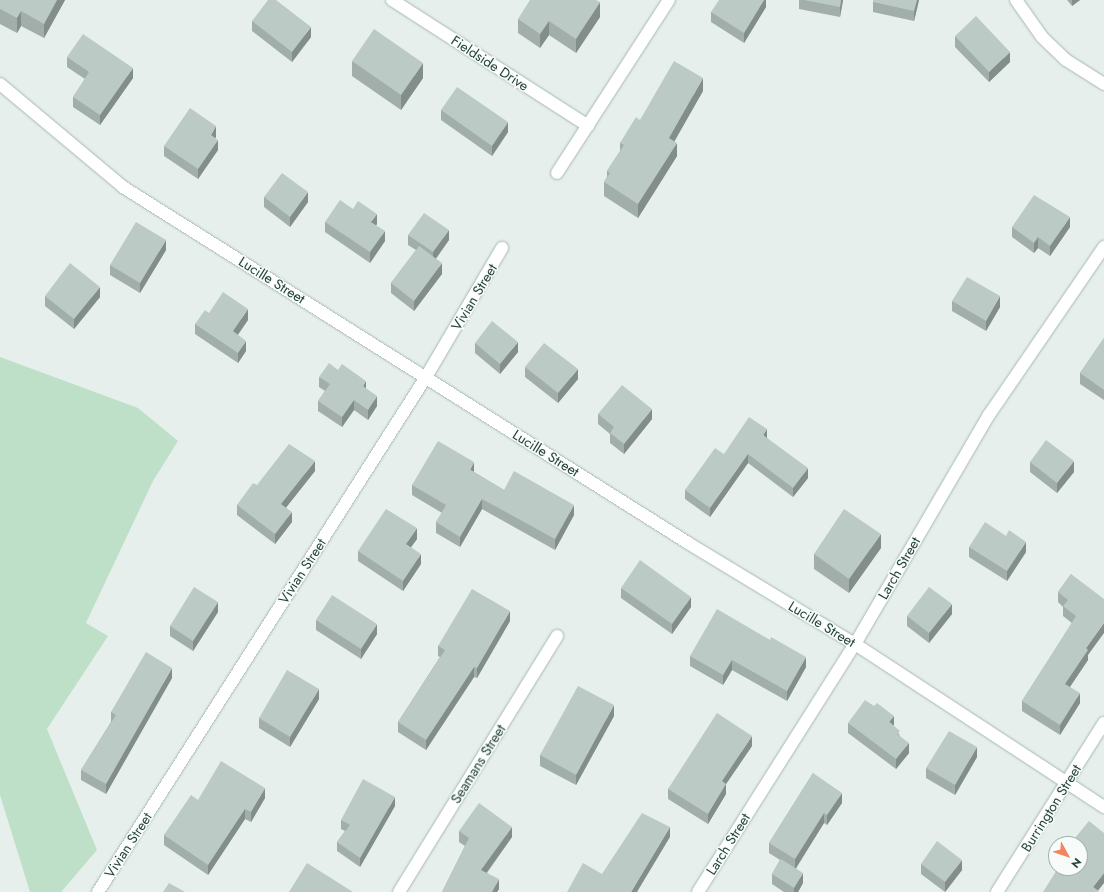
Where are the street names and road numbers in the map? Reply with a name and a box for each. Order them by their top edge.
street label: Fieldside Drive [448,32,532,94]
street label: Lucille Street [236,253,308,307]
street label: Vivian Street [448,261,500,333]
street label: Lucille Street [510,426,582,480]
street label: Larch Street [874,534,924,602]
street label: Vivian Street [275,535,329,607]
street label: Lucille Street [786,597,858,651]
street label: Seamans Street [447,721,509,807]
street label: Burrington Street [1017,761,1085,855]
street label: Vivian Street [101,809,155,881]
street label: Larch Street [703,810,753,878]

